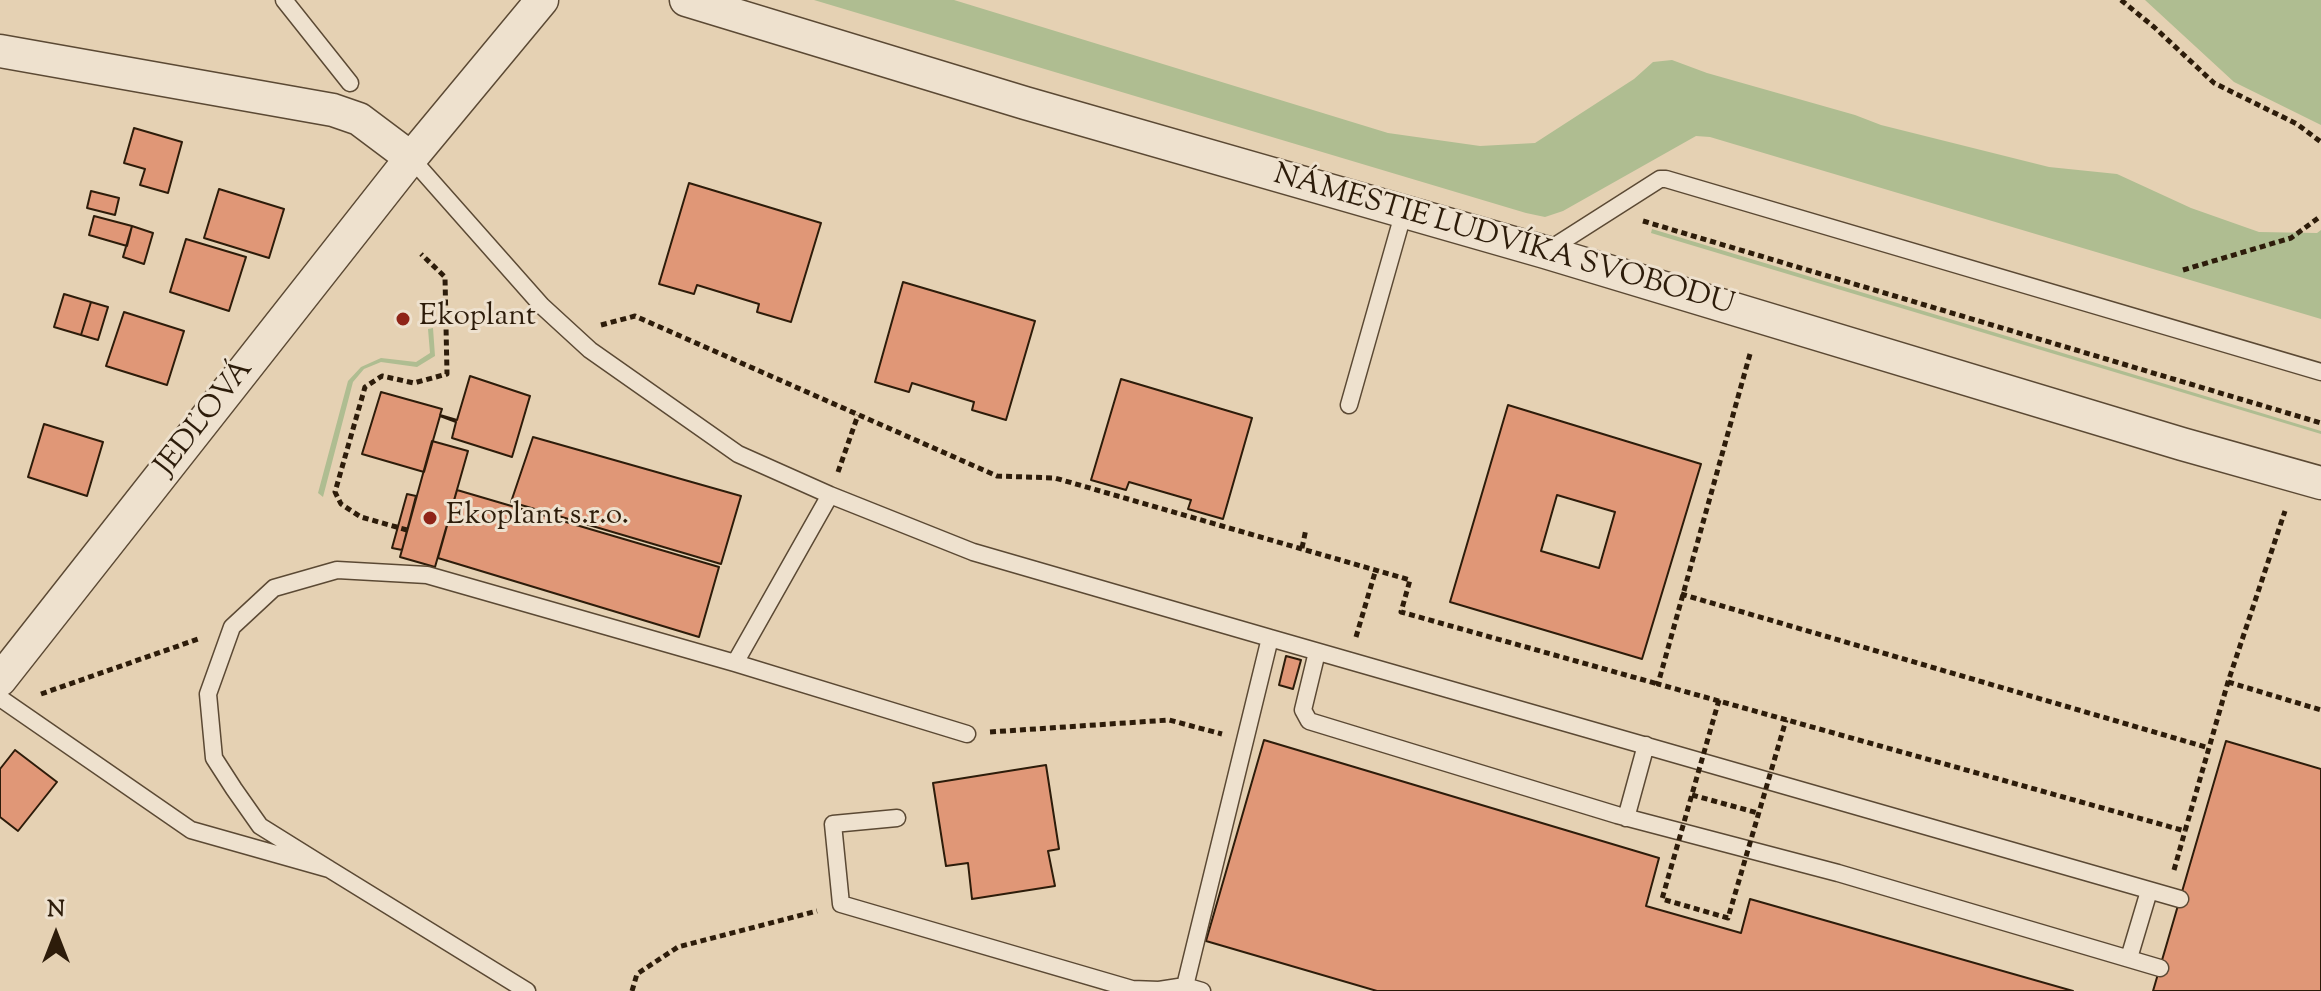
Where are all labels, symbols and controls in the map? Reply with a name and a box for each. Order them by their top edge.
street label: NÁMESTIE LUDVÍKA SVOBODU [1269,159,1737,325]
place label: Ekoplant [419,301,536,337]
marker: Ekoplant [394,310,412,328]
street label: JEDĽOVÁ [149,354,263,484]
place label: Ekoplant s.r.o. [446,500,629,536]
marker: Ekoplant s.r.o. [421,509,439,527]
north arrow [16,895,96,975]
text: N [47,895,65,927]

